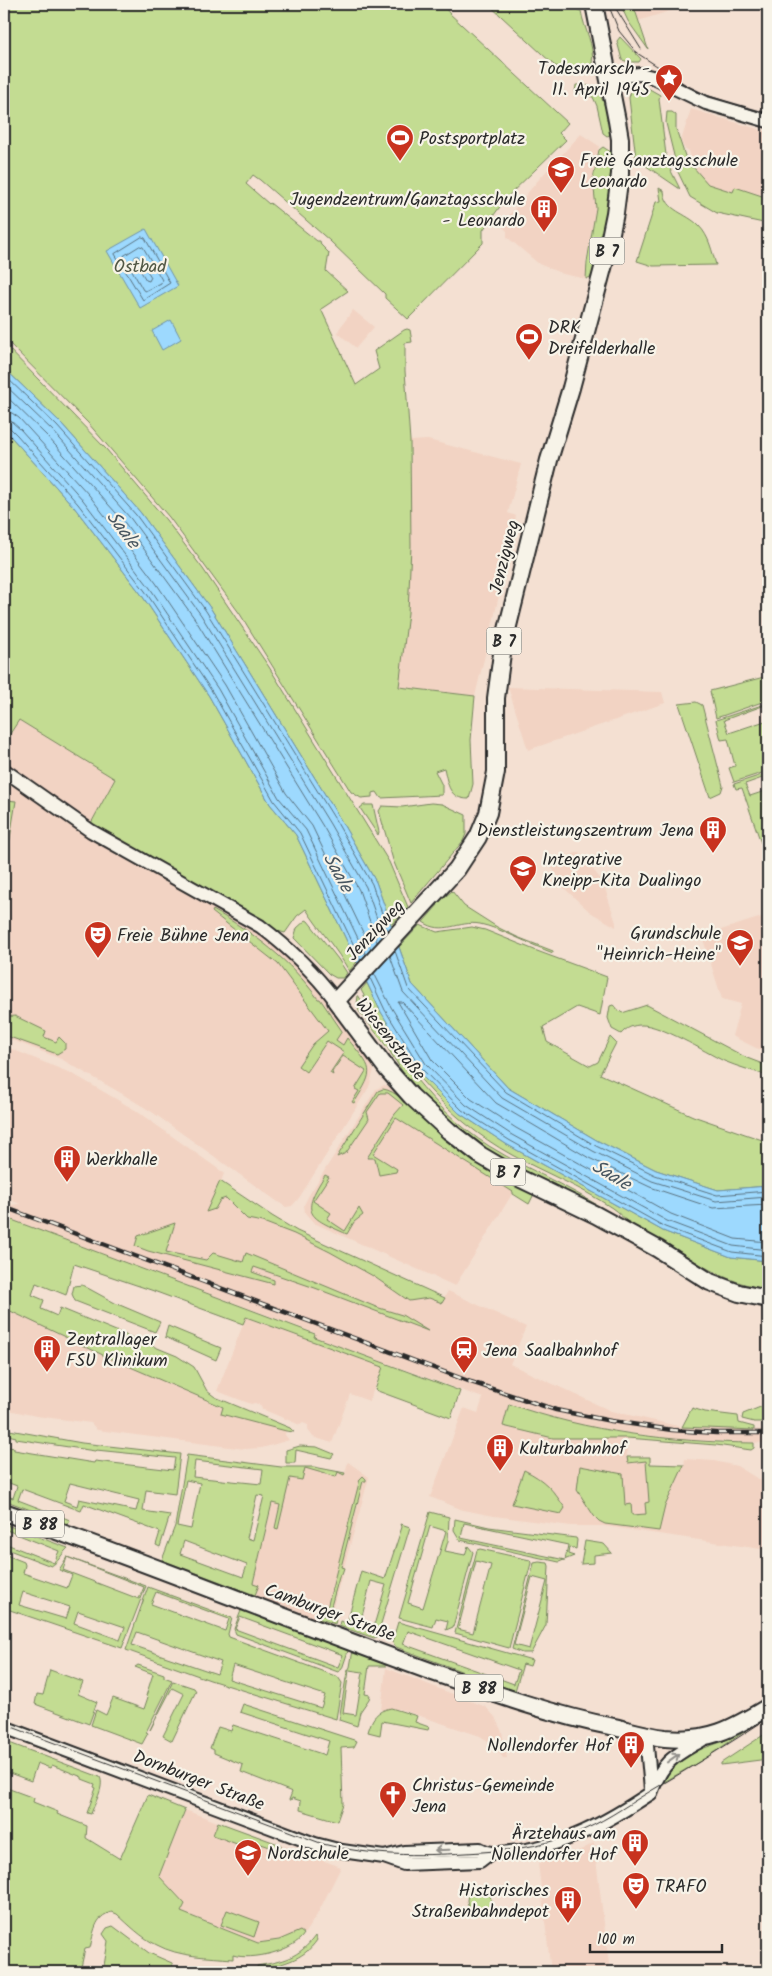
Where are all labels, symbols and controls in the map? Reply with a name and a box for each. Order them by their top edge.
place label: Todesmarsch - 11. April 1945 [538,55,651,105]
place icon: Todesmarsch - 11. April 1945 [654,63,684,102]
sports icon: Postsportplatz [385,123,415,162]
place label: Postsportplatz [419,125,525,154]
place label: Freie Ganztagsschule Leonardo [580,147,738,197]
school or university icon: Freie Ganztagsschule Leonardo [546,155,576,194]
place label: Jugendzentrum/Ganztagsschule - Leonardo [290,186,525,236]
building icon: Jugendzentrum/Ganztagsschule - Leonardo [529,194,559,233]
road number: B 7 [590,238,624,264]
park label: Ostbad [114,253,167,282]
place label: DRK Dreifelderhalle [548,314,655,364]
sports icon: DRK Dreifelderhalle [514,322,544,361]
water label: Saale [98,505,148,558]
street label: Jenzigweg [482,517,529,598]
road number: B 7 [486,627,522,654]
building icon: Dienstleistungszentrum Jena [698,815,728,854]
place label: Dienstleistungszentrum Jena [477,817,694,846]
place label: Integrative Kneipp-Kita Dualingo [542,846,701,896]
water label: Saale [314,848,362,900]
school or university icon: Integrative Kneipp-Kita Dualingo [508,854,538,893]
street label: Jenzigweg [340,893,412,969]
theatre icon: Freie Bühne Jena [83,920,113,959]
place label: Grundschule "Heinrich-Heine" [597,920,721,970]
place label: Freie Bühne Jena [117,922,249,951]
school or university icon: Grundschule "Heinrich-Heine" [725,928,755,967]
street label: Wiesenstraße [347,992,432,1088]
building icon: Werkhalle [52,1144,82,1183]
place label: Werkhalle [86,1146,158,1175]
water label: Saale [586,1152,638,1200]
road number: B 7 [490,1158,526,1186]
place label: Zentrallager FSU Klinikum [66,1326,168,1376]
building icon: Zentrallager FSU Klinikum [32,1334,62,1373]
station icon: Jena Saalbahnhof [449,1335,479,1374]
place label: Jena Saalbahnhof [483,1337,620,1366]
building icon: Kulturbahnhof [485,1433,515,1472]
place label: Kulturbahnhof [519,1435,628,1464]
road number: B 88 [16,1510,64,1538]
street label: Camburger Straße [260,1576,399,1650]
road number: B 88 [455,1675,503,1702]
building icon: Nollendorfer Hof [616,1730,646,1769]
place label: Nollendorfer Hof [487,1732,614,1761]
street label: Dornburger Straße [128,1743,268,1820]
one-way arrow [666,1753,680,1763]
place label: Christus-Gemeinde Jena [412,1772,554,1822]
church icon: Christus-Gemeinde Jena [378,1780,408,1819]
place label: Ärztehaus am Nollendorfer Hof [491,1820,618,1870]
building icon: Ärztehaus am Nollendorfer Hof [620,1828,650,1867]
school or university icon: Nordschule [233,1838,263,1877]
place label: Nordschule [267,1840,349,1869]
one-way arrow [434,1846,450,1855]
theatre icon: TRAFO [621,1871,651,1910]
place label: TRAFO [655,1873,707,1902]
place label: Historisches Straßenbahndepot [412,1877,550,1927]
building icon: Historisches Straßenbahndepot [553,1885,583,1924]
scale bar [590,1921,722,1953]
text: 100 m [597,1928,635,1952]

